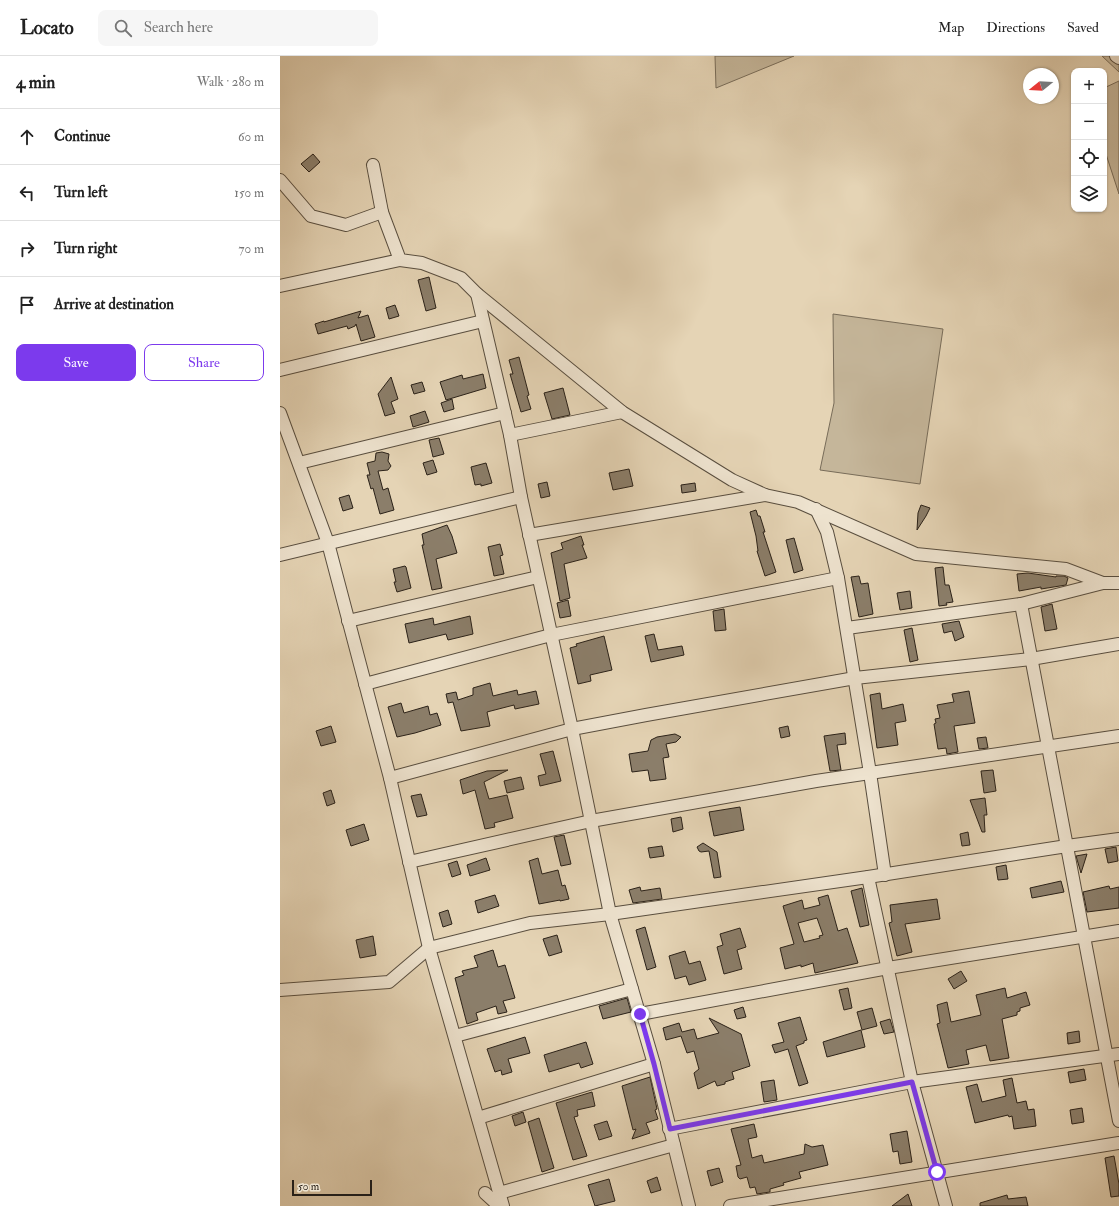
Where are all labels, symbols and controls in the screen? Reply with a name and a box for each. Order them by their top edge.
search box [98,10,378,46]
text: Locato [20,16,74,40]
icon: search [112,17,134,39]
text: Search here [144,18,213,37]
text: Map [938,19,964,36]
text: Directions [986,19,1045,36]
text: Saved [1067,19,1099,36]
north arrow [1023,68,1059,104]
map controls [1071,68,1107,212]
button: + [1071,68,1107,104]
text: 4 min [16,72,55,93]
text: Walk · 280 m [197,74,264,90]
button: − [1071,104,1107,140]
icon: ahead [16,126,38,148]
text: Continue [54,127,110,146]
text: 60 m [238,129,264,145]
button: locate [1071,140,1107,176]
button: layers [1071,176,1107,212]
icon: left [16,182,38,204]
text: Turn left [54,183,108,202]
text: 150 m [234,185,264,201]
icon: right [16,238,38,260]
text: Turn right [54,239,117,258]
text: 70 m [239,241,264,257]
icon: arrive [16,294,38,316]
text: Arrive at destination [54,295,174,314]
button: Save [16,344,136,381]
button: Share [144,344,264,381]
route end [631,1005,649,1023]
route start [928,1163,946,1181]
scale bar [292,1178,372,1197]
text: 50 m [298,1180,319,1193]

